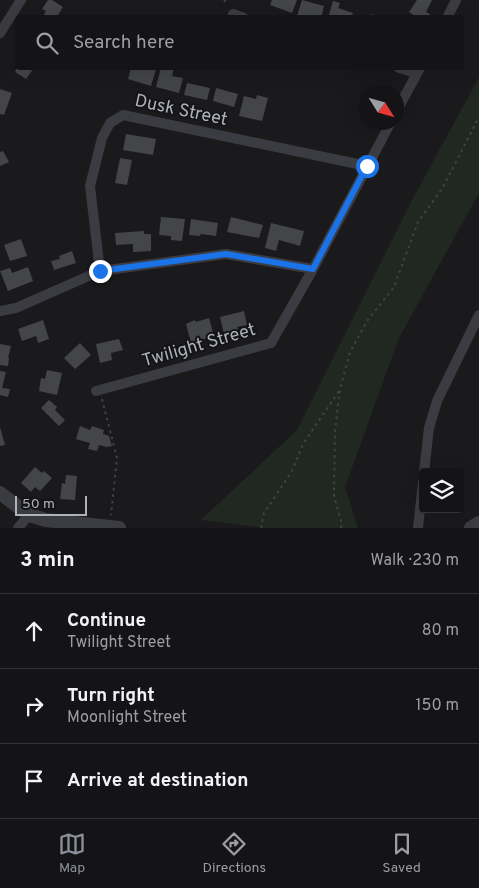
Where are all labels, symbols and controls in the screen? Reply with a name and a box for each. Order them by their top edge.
search box [15,15,464,70]
icon: search [33,29,61,57]
text: Search here [73,31,175,55]
north arrow [359,85,404,130]
street label: Dusk Street [133,90,229,132]
route start [356,155,379,178]
route end [89,260,112,283]
street label: Twilight Street [140,319,258,373]
map controls [419,468,464,513]
button: layers [419,468,464,513]
scale bar [15,493,88,516]
text: 50 m [22,496,55,513]
text: 3 min [20,547,75,574]
text: Walk · 230 m [370,551,459,571]
text: Continue [67,609,146,633]
icon: ahead [20,617,48,645]
text: 80 m [422,621,459,641]
text: Twilight Street [67,633,171,653]
text: Turn right [67,684,155,708]
icon: right [20,692,48,720]
text: 150 m [416,696,459,716]
text: Moonlight Street [67,708,187,728]
icon: arrive [20,767,48,795]
text: Arrive at destination [67,769,248,793]
tab: Map [58,830,86,877]
tab: Directions [202,830,266,877]
tab: Saved [382,830,421,877]

